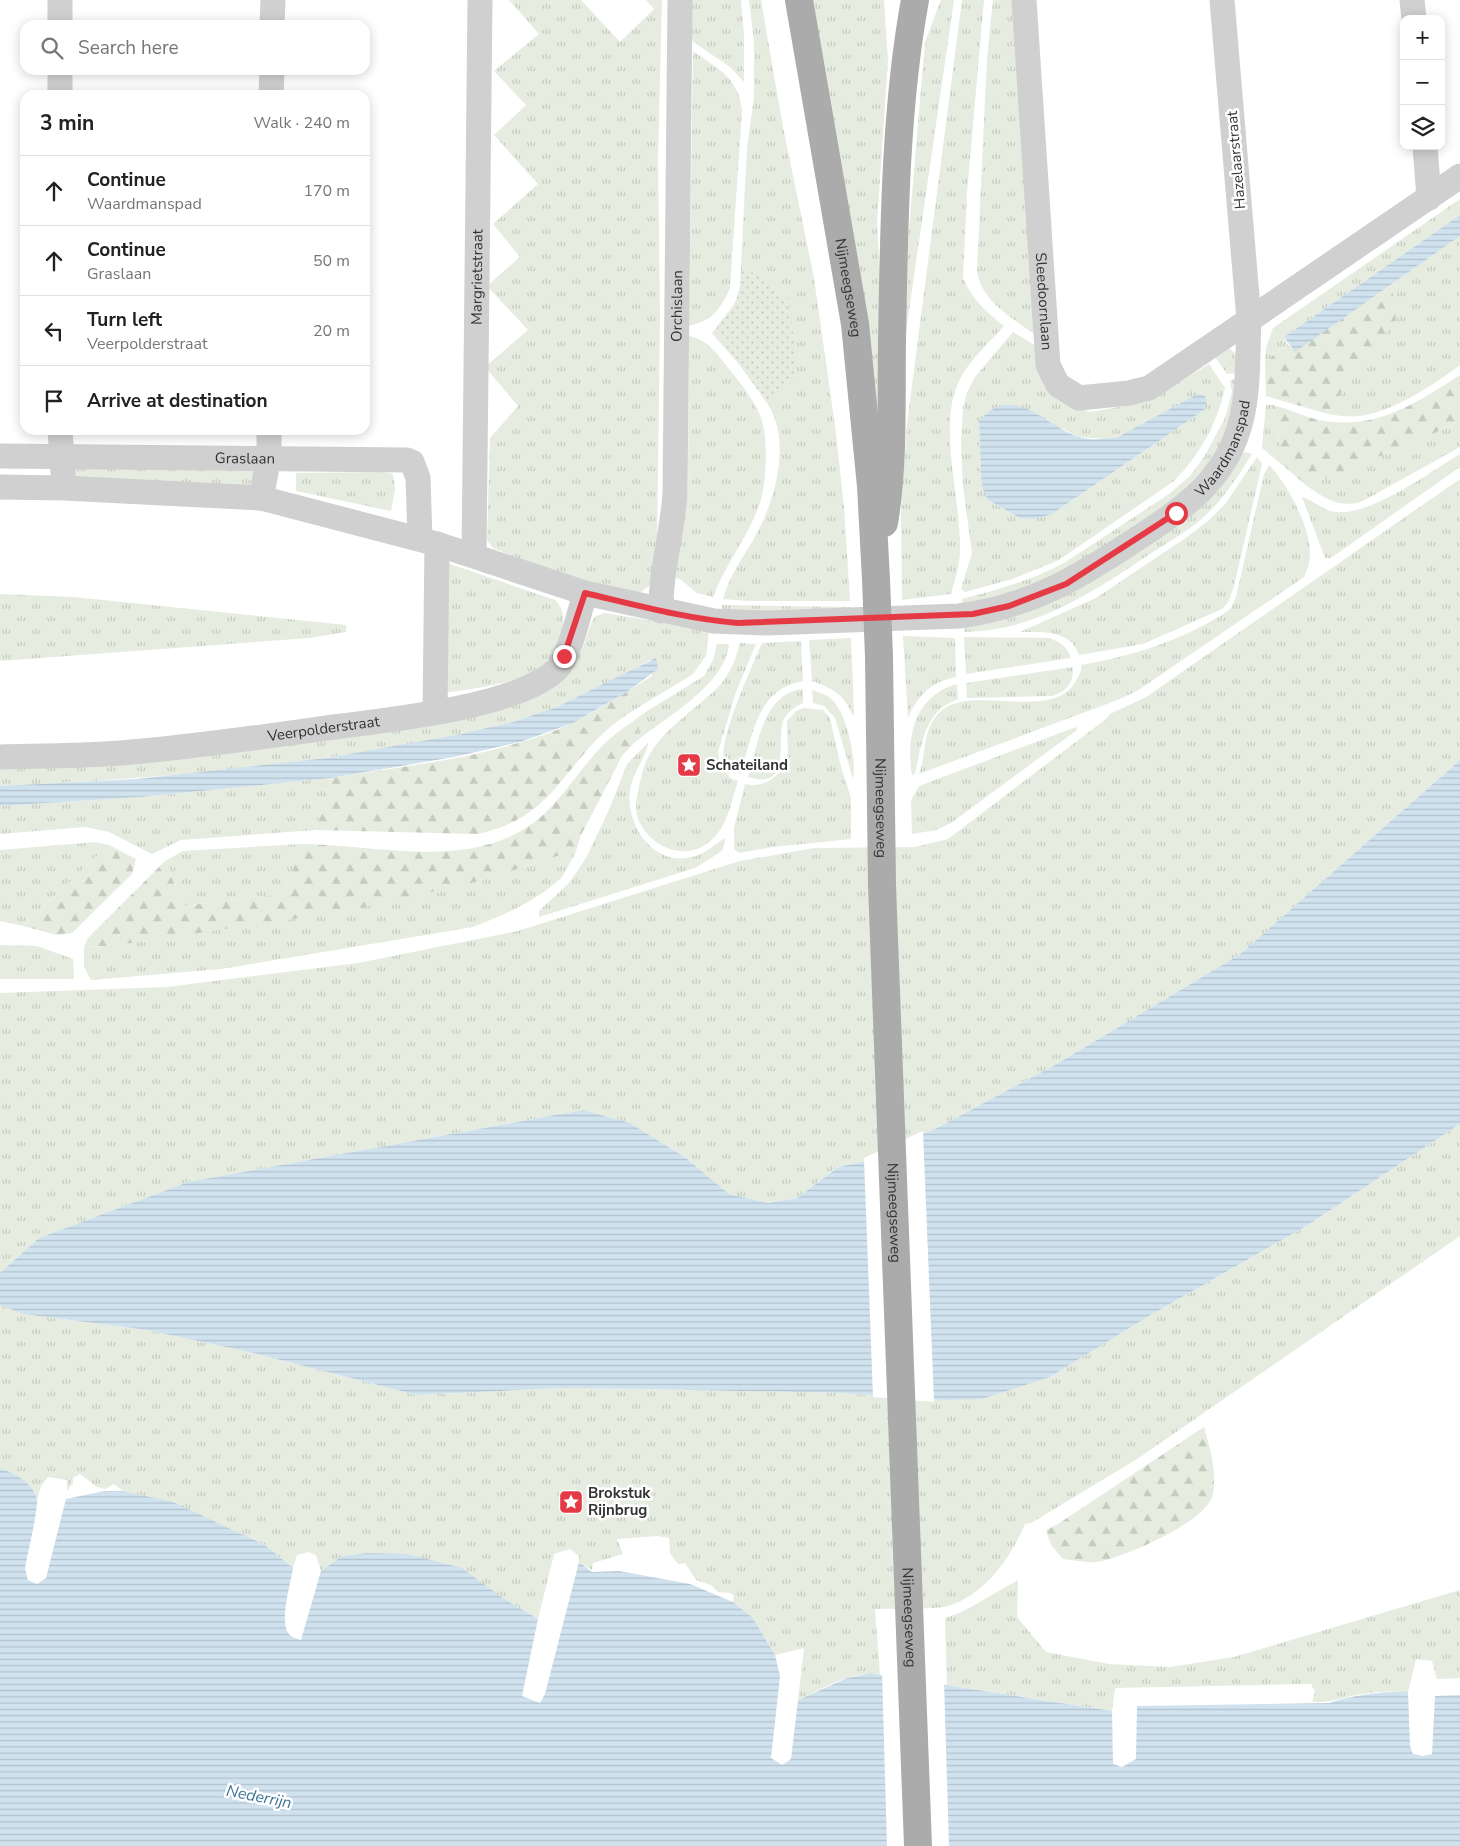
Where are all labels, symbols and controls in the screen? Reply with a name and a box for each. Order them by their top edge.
map controls [1400,15,1445,150]
button: + [1400,15,1445,60]
search box [20,20,370,75]
icon: search [38,34,66,62]
text: Search here [78,35,179,61]
button: − [1400,60,1445,105]
button: layers [1400,105,1445,150]
text: 3 min [40,109,94,137]
street label: Hazelaarstraat [1222,109,1250,210]
text: Walk · 240 m [254,112,350,134]
text: Continue [87,167,166,193]
icon: ahead [40,177,68,205]
text: 170 m [303,180,350,202]
text: Waardmanspad [87,193,202,215]
street label: Margrietstraat [466,228,488,325]
text: Continue [87,237,166,263]
street label: Nijmeegseweg [830,237,866,338]
icon: ahead [40,247,68,275]
text: 50 m [313,250,350,272]
street label: Sleedoornlaan [1031,252,1057,351]
text: Graslaan [87,263,151,285]
street label: Orchislaan [667,270,687,342]
text: Turn left [87,307,162,333]
icon: left [40,317,68,345]
text: 20 m [313,320,350,342]
text: Veerpolderstraat [87,333,208,355]
icon: arrive [40,387,68,415]
text: Arrive at destination [87,388,268,414]
street label: Waardmanspad [1190,399,1255,501]
street label: Graslaan [215,448,275,469]
route start [1165,502,1188,525]
route end [553,645,576,668]
street label: Veerpolderstraat [265,711,382,746]
place icon: Schateiland [676,752,702,778]
place label: Schateiland [706,755,788,775]
street label: Nijmeegseweg [870,758,892,858]
street label: Nijmeegseweg [882,1162,906,1263]
place label: Brokstuk Rijnbrug [588,1483,651,1520]
place icon: Brokstuk Rijnbrug [558,1489,584,1515]
street label: Nijmeegseweg [898,1567,921,1668]
water label: Nederrijn [224,1780,294,1814]

